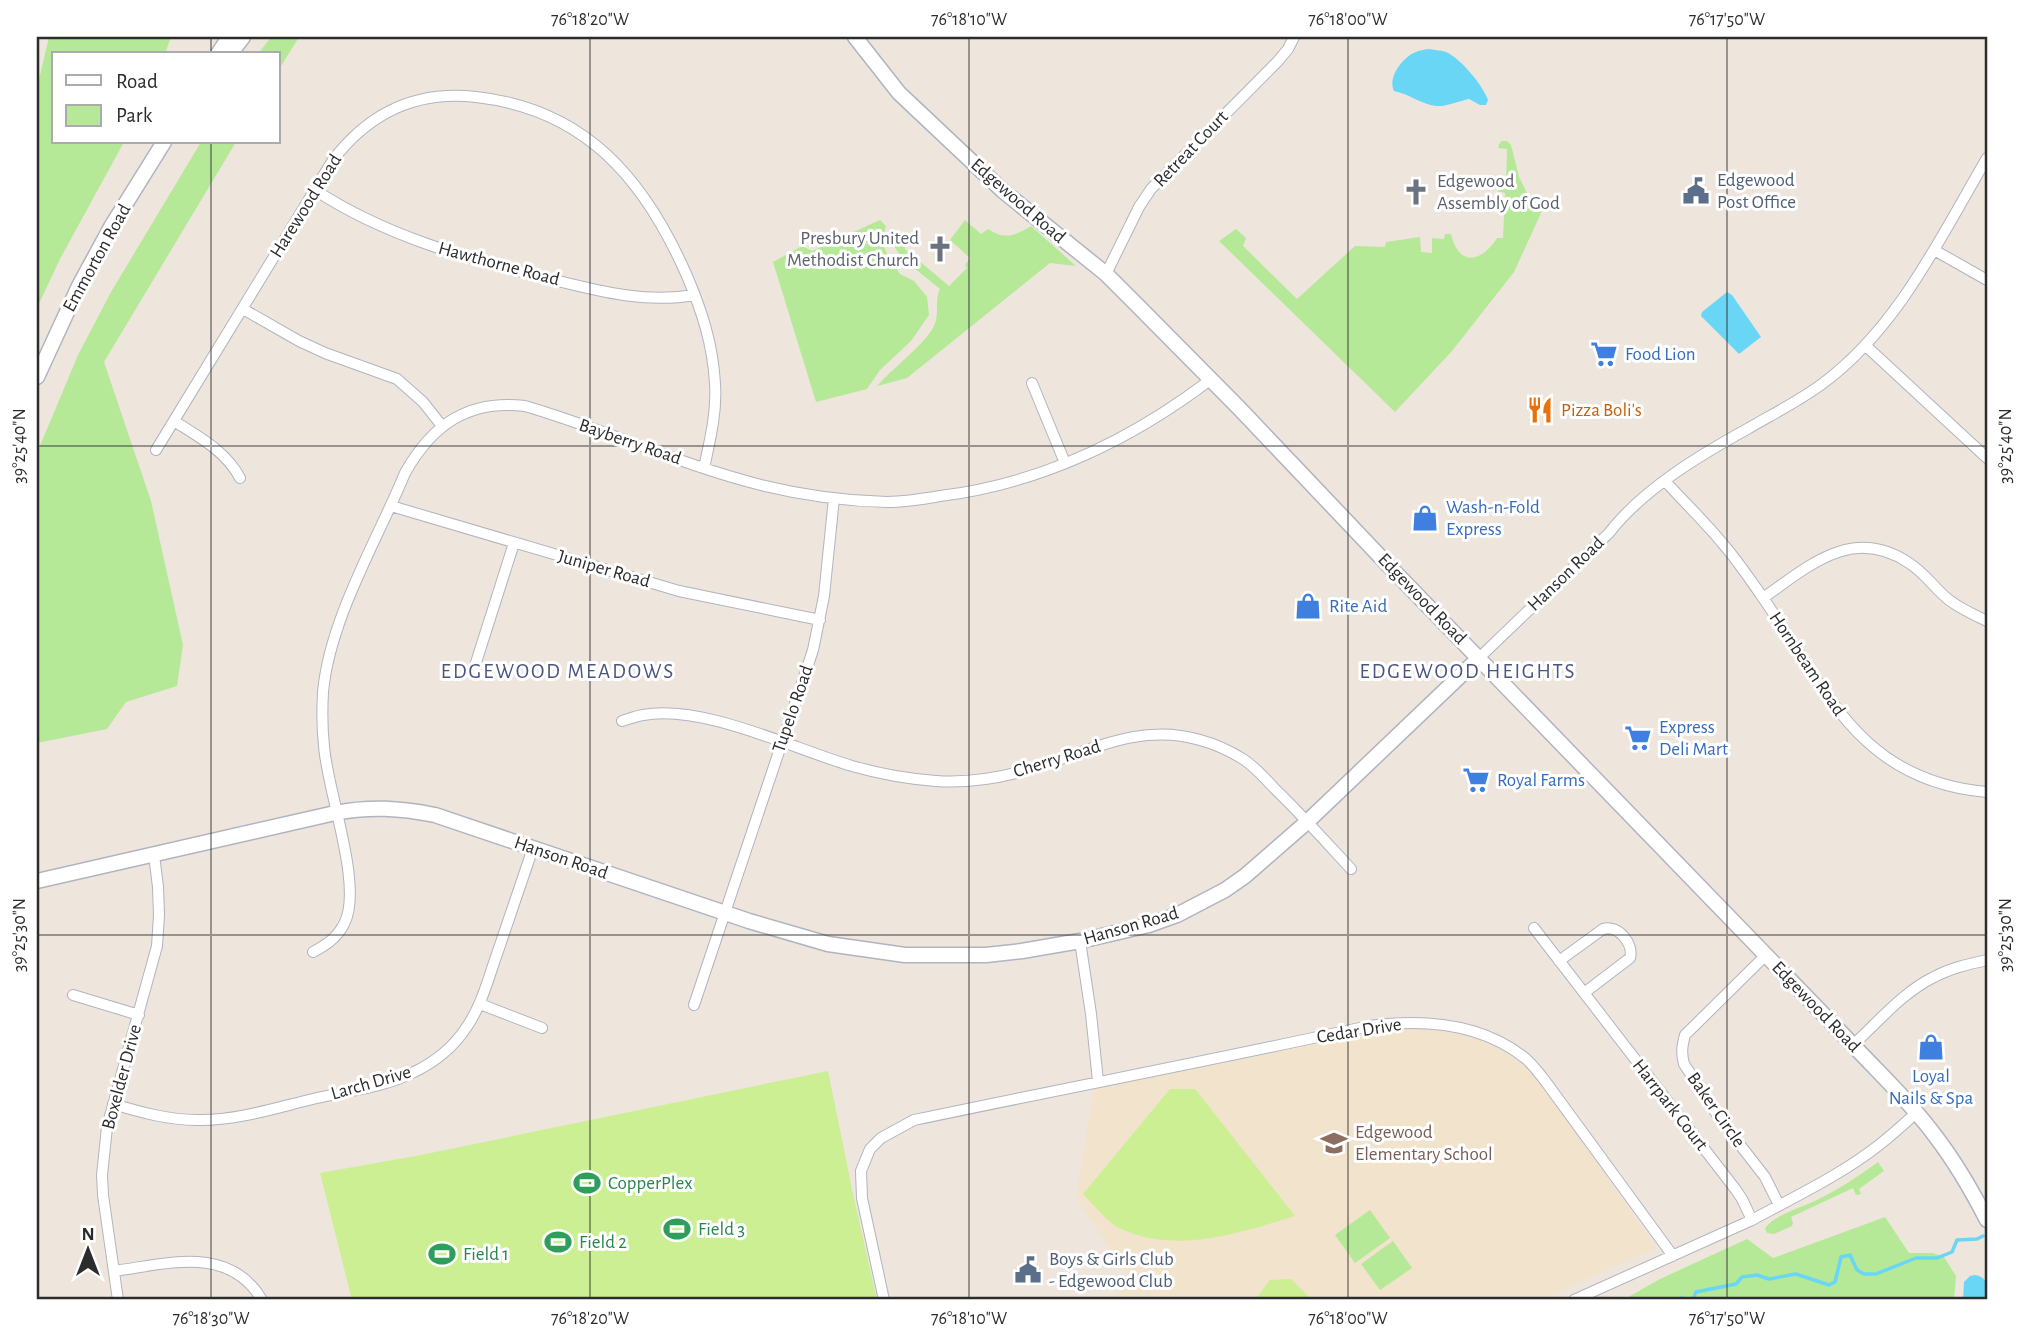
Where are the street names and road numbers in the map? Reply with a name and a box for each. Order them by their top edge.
street label: Retreat Court [1150,107,1232,191]
street label: Harewood Road [267,151,345,261]
street label: Edgewood Road [967,155,1069,247]
street label: Emmorton Road [60,201,135,315]
street label: Hawthorne Road [436,239,562,289]
street label: Bayberry Road [576,416,684,468]
street label: Hanson Road [1524,533,1608,615]
street label: Juniper Road [556,547,652,591]
street label: Edgewood Road [1374,550,1470,648]
street label: Hornbeam Road [1765,609,1849,720]
street label: Tupelo Road [769,663,817,755]
street label: Cherry Road [1011,737,1103,781]
street label: Hanson Road [512,833,611,883]
street label: Hanson Road [1081,903,1181,949]
street label: Edgewood Road [1768,958,1864,1056]
street label: Cedar Drive [1315,1015,1403,1047]
street label: Boxelder Drive [99,1022,145,1132]
street label: Harrpark Court [1629,1056,1711,1154]
street label: Larch Drive [329,1063,413,1103]
street label: Baker Circle [1683,1069,1749,1151]

